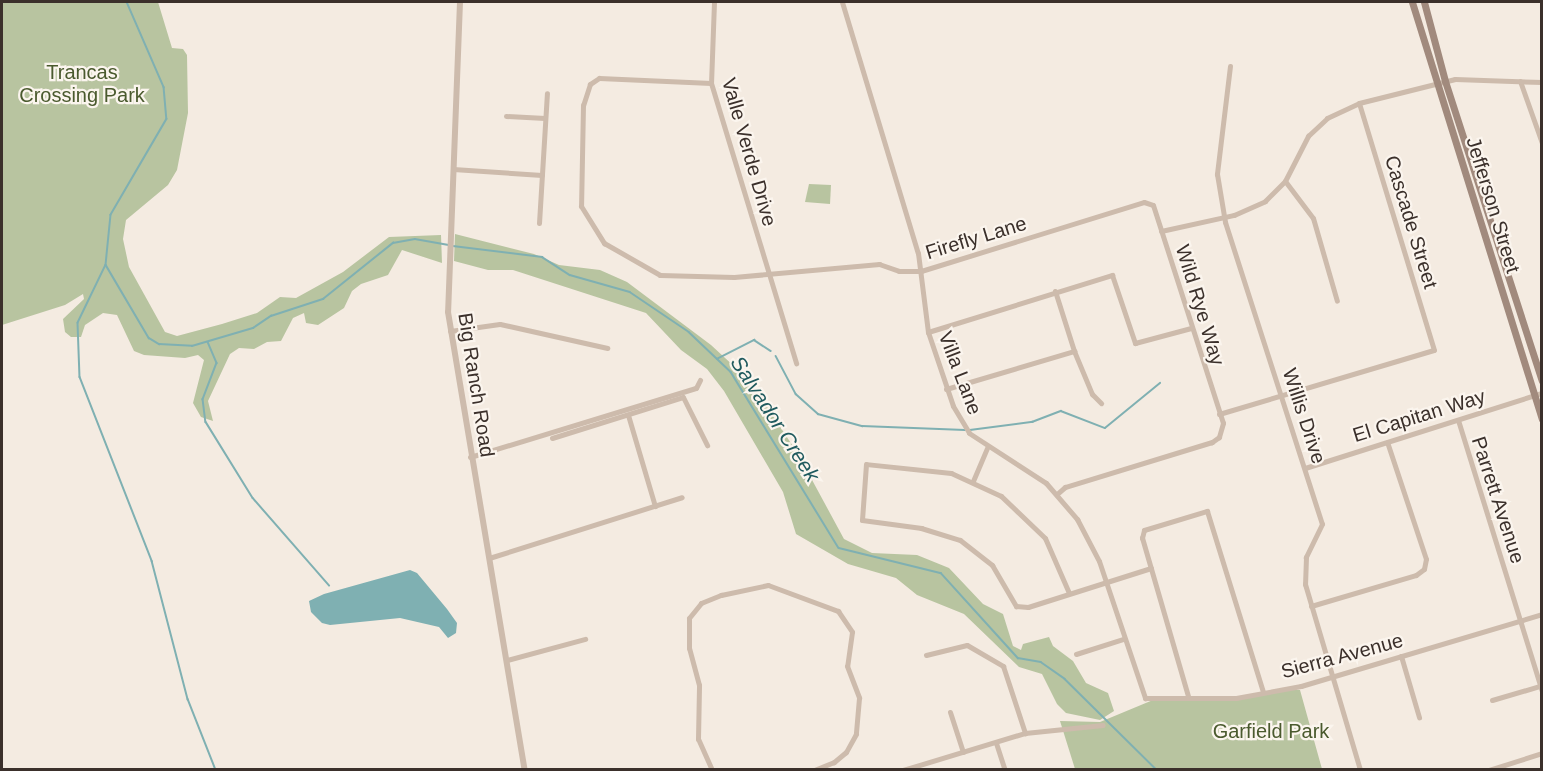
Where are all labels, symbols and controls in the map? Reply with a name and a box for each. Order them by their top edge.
park label: Trancas Crossing Park [19,61,145,108]
street label: Valle Verde Drive [716,75,782,229]
street label: Jefferson Street [1461,134,1525,276]
street label: Cascade Street [1379,153,1443,291]
street label: Firefly Lane [923,211,1029,265]
street label: Wild Rye Way [1170,242,1230,368]
street label: Big Ranch Road [453,311,499,459]
street label: Villa Lane [933,328,987,418]
water label: Salvador Creek [725,351,825,487]
street label: Willis Drive [1277,365,1331,467]
street label: El Capitan Way [1350,384,1488,448]
street label: Parrett Avenue [1466,433,1530,567]
street label: Sierra Avenue [1278,628,1406,684]
park label: Garfield Park [1213,719,1329,743]

